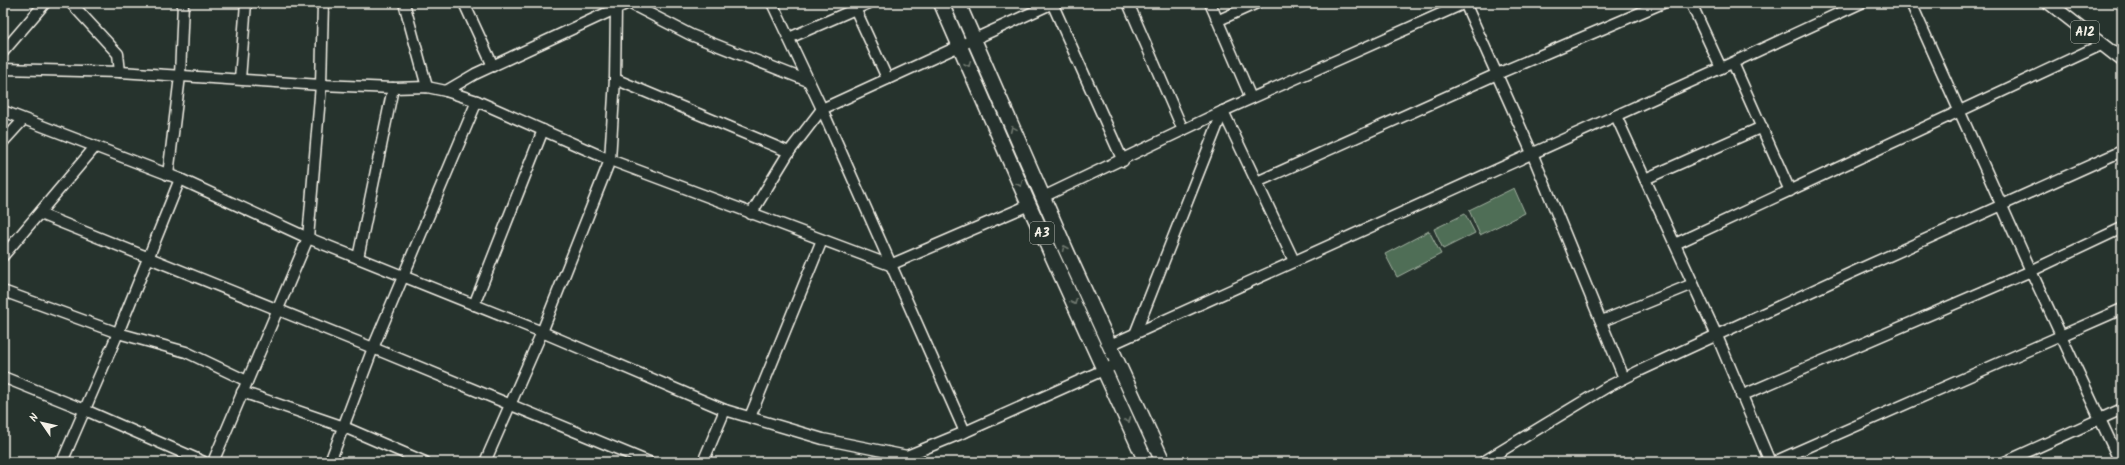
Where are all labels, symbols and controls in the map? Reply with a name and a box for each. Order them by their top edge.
road number: A12 [2071,21,2099,43]
one-way arrow [963,60,971,67]
one-way arrow [1010,126,1018,133]
one-way arrow [1015,180,1023,187]
road number: A3 [1030,222,1054,244]
one-way arrow [1062,245,1070,253]
one-way arrow [1069,298,1077,305]
north arrow [22,403,62,443]
text: N [25,410,44,426]
one-way arrow [1123,417,1131,424]

